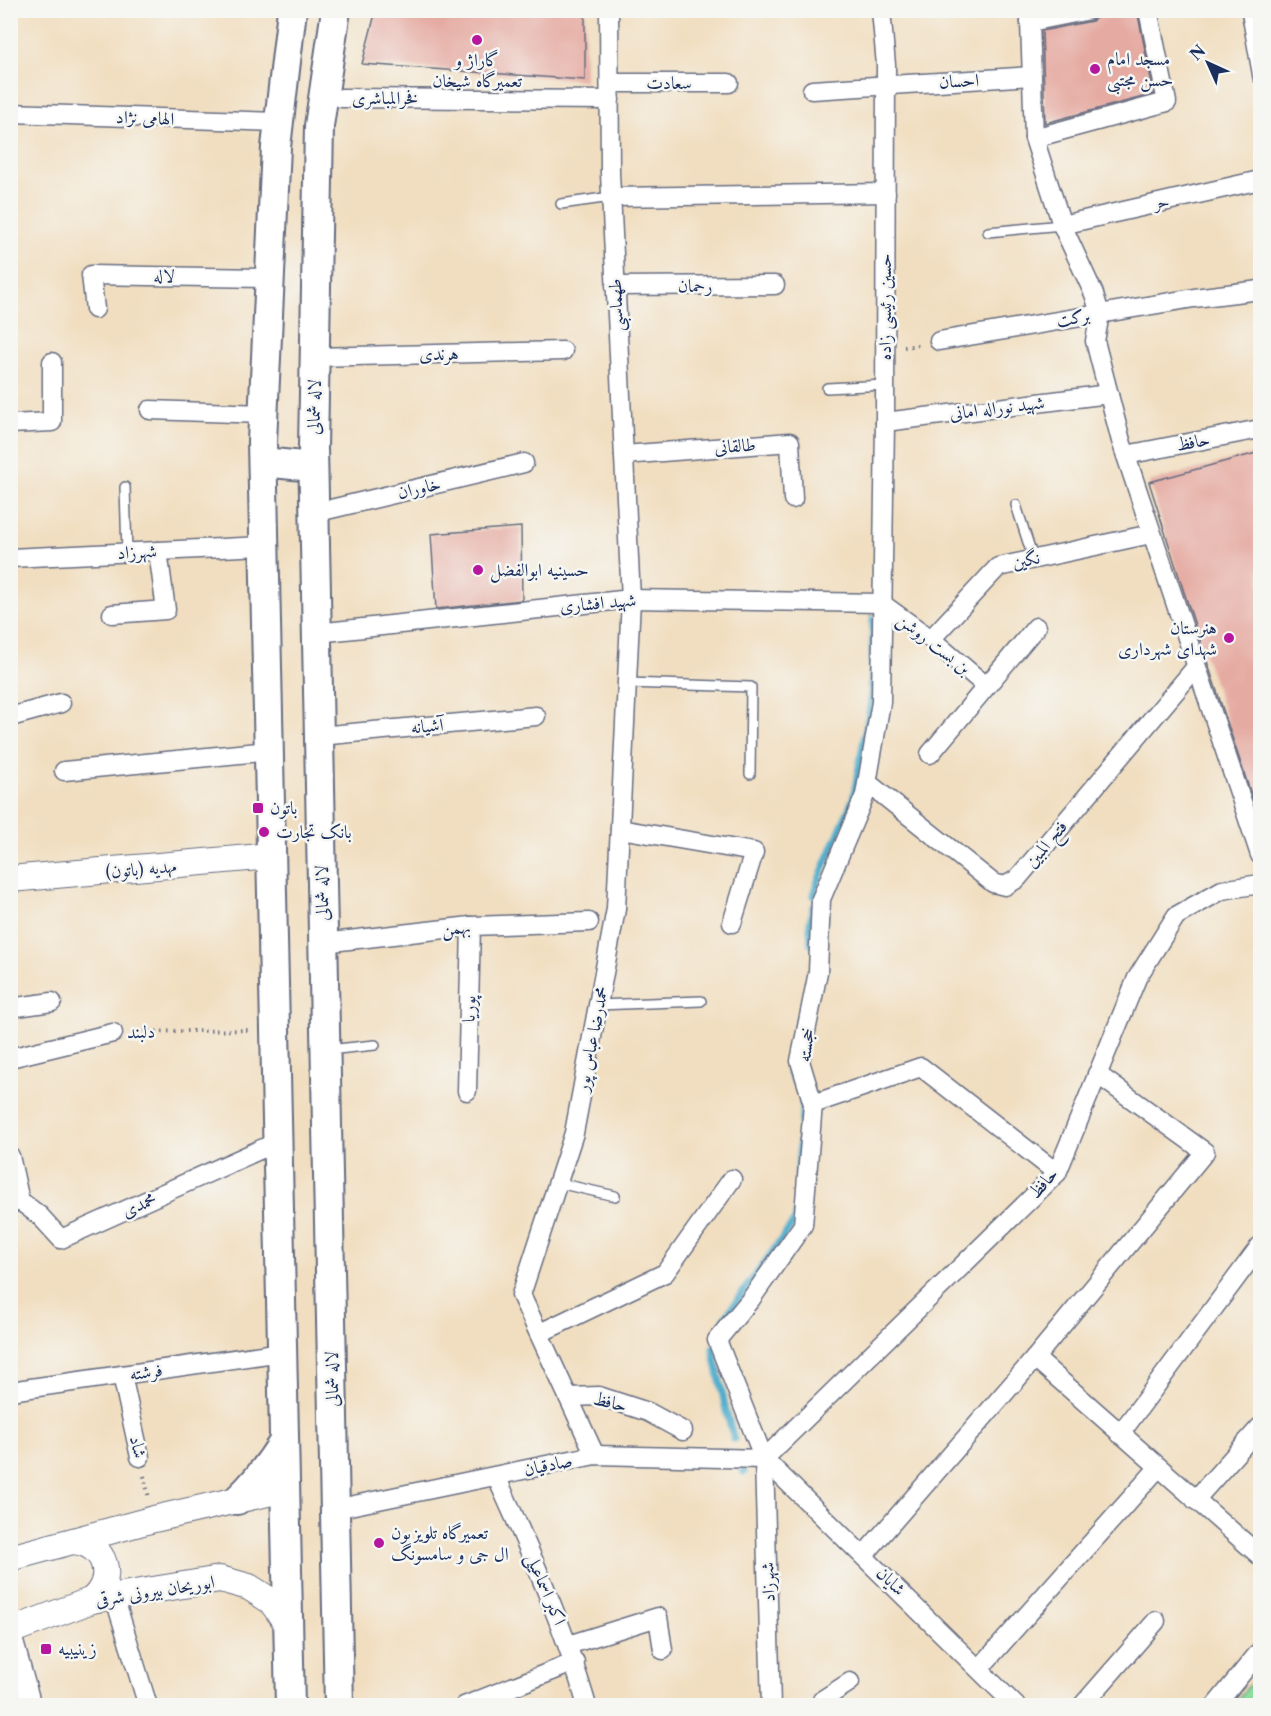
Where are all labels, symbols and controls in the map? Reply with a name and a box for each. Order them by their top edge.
marker: گاراژ و تعمیرگاه شیخان [470,33,484,47]
north arrow [1178,33,1238,93]
text: N [1185,40,1209,64]
place label: مسجد امام حسن مجتبی [1107,48,1173,95]
place label: گاراژ و تعمیرگاه شیخان [432,49,522,92]
marker: مسجد امام حسن مجتبی [1088,62,1102,76]
street label: احسان [938,69,980,93]
street label: سعادت [646,72,692,94]
street label: فخرالمباشری [352,87,418,110]
street label: الهامی نژاد [115,106,175,130]
street label: حر [1149,190,1171,215]
street label: حسین رئیسی زاده [874,253,898,361]
street label: لاله [153,265,175,287]
street label: رحمان [678,275,712,297]
street label: طهماسبی [604,278,632,332]
street label: برکت [1055,304,1091,332]
street label: هرندی [419,343,459,366]
street label: لاله شمالی [303,379,325,435]
street label: شهید نوراله امانی [948,391,1046,426]
street label: حافظ [1174,428,1212,456]
street label: طالقانی [713,434,757,458]
street label: خاوران [395,472,443,504]
street label: شهرزاد [117,540,158,565]
street label: نگین [1010,545,1042,574]
place label: حسینیه ابوالفضل [490,559,589,583]
marker: حسینیه ابوالفضل [471,563,485,577]
street label: شهید افشاری [559,589,637,618]
street label: بن بست روشن [892,608,976,681]
place label: هنرستان شهدای شهرداری [1118,617,1217,661]
marker: هنرستان شهدای شهرداری [1222,631,1236,645]
street label: آشیانه [410,713,446,738]
place label: باتون [270,797,297,819]
marker: باتون [251,801,265,815]
street label: فتح المبین [1020,816,1076,875]
place label: بانک تجارت [276,821,352,843]
marker: بانک تجارت [257,825,271,839]
street label: مهدیه (باتون) [104,855,178,884]
street label: لاله شمالی [311,865,333,921]
street label: بهمن [440,916,472,941]
street label: محمدرضا عباس پور [571,984,615,1096]
street label: پوریا [458,994,483,1023]
street label: دلبند [126,1021,156,1043]
street label: خجسته [793,1027,819,1063]
street label: حافظ [1024,1163,1062,1203]
street label: محمدی [118,1188,160,1222]
street label: لاله شمالی [321,1351,343,1407]
street label: فرشته [128,1359,164,1386]
street label: حافظ [591,1387,629,1417]
street label: شاد [125,1434,151,1460]
street label: صادقیان [522,1449,574,1481]
place label: تعمیرگاه تلویزیون ال جی و سامسونگ [391,1522,509,1565]
marker: تعمیرگاه تلویزیون ال جی و سامسونگ [372,1536,386,1550]
street label: اکبر اسماعیلی [519,1550,571,1629]
street label: شهرزاد [756,1562,781,1602]
street label: شایان [872,1562,910,1600]
street label: ابوریحان بیرونی شرقی [94,1571,216,1612]
place label: زینیبیه [58,1638,97,1660]
marker: زینیبیه [39,1642,53,1656]

